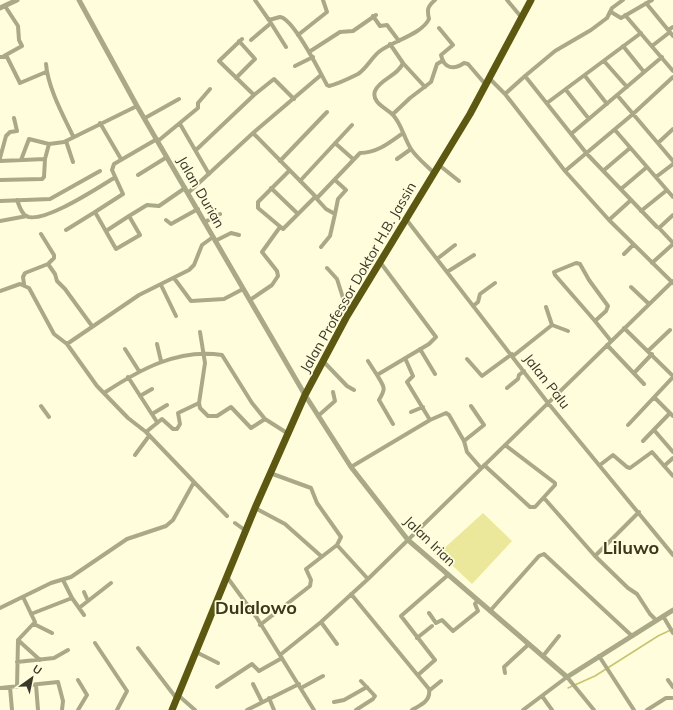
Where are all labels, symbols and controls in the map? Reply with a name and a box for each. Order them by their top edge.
street label: Jalan Durian [173,153,229,231]
street label: Jalan Professor Doktor H.B. Jassin [296,179,420,375]
street label: Jalan Palu [520,350,574,412]
street label: Jalan Irian [400,512,460,570]
district label: Liluwo [603,536,659,559]
district label: Dulalowo [215,596,297,619]
north arrow [12,658,52,698]
text: U [30,662,45,678]

